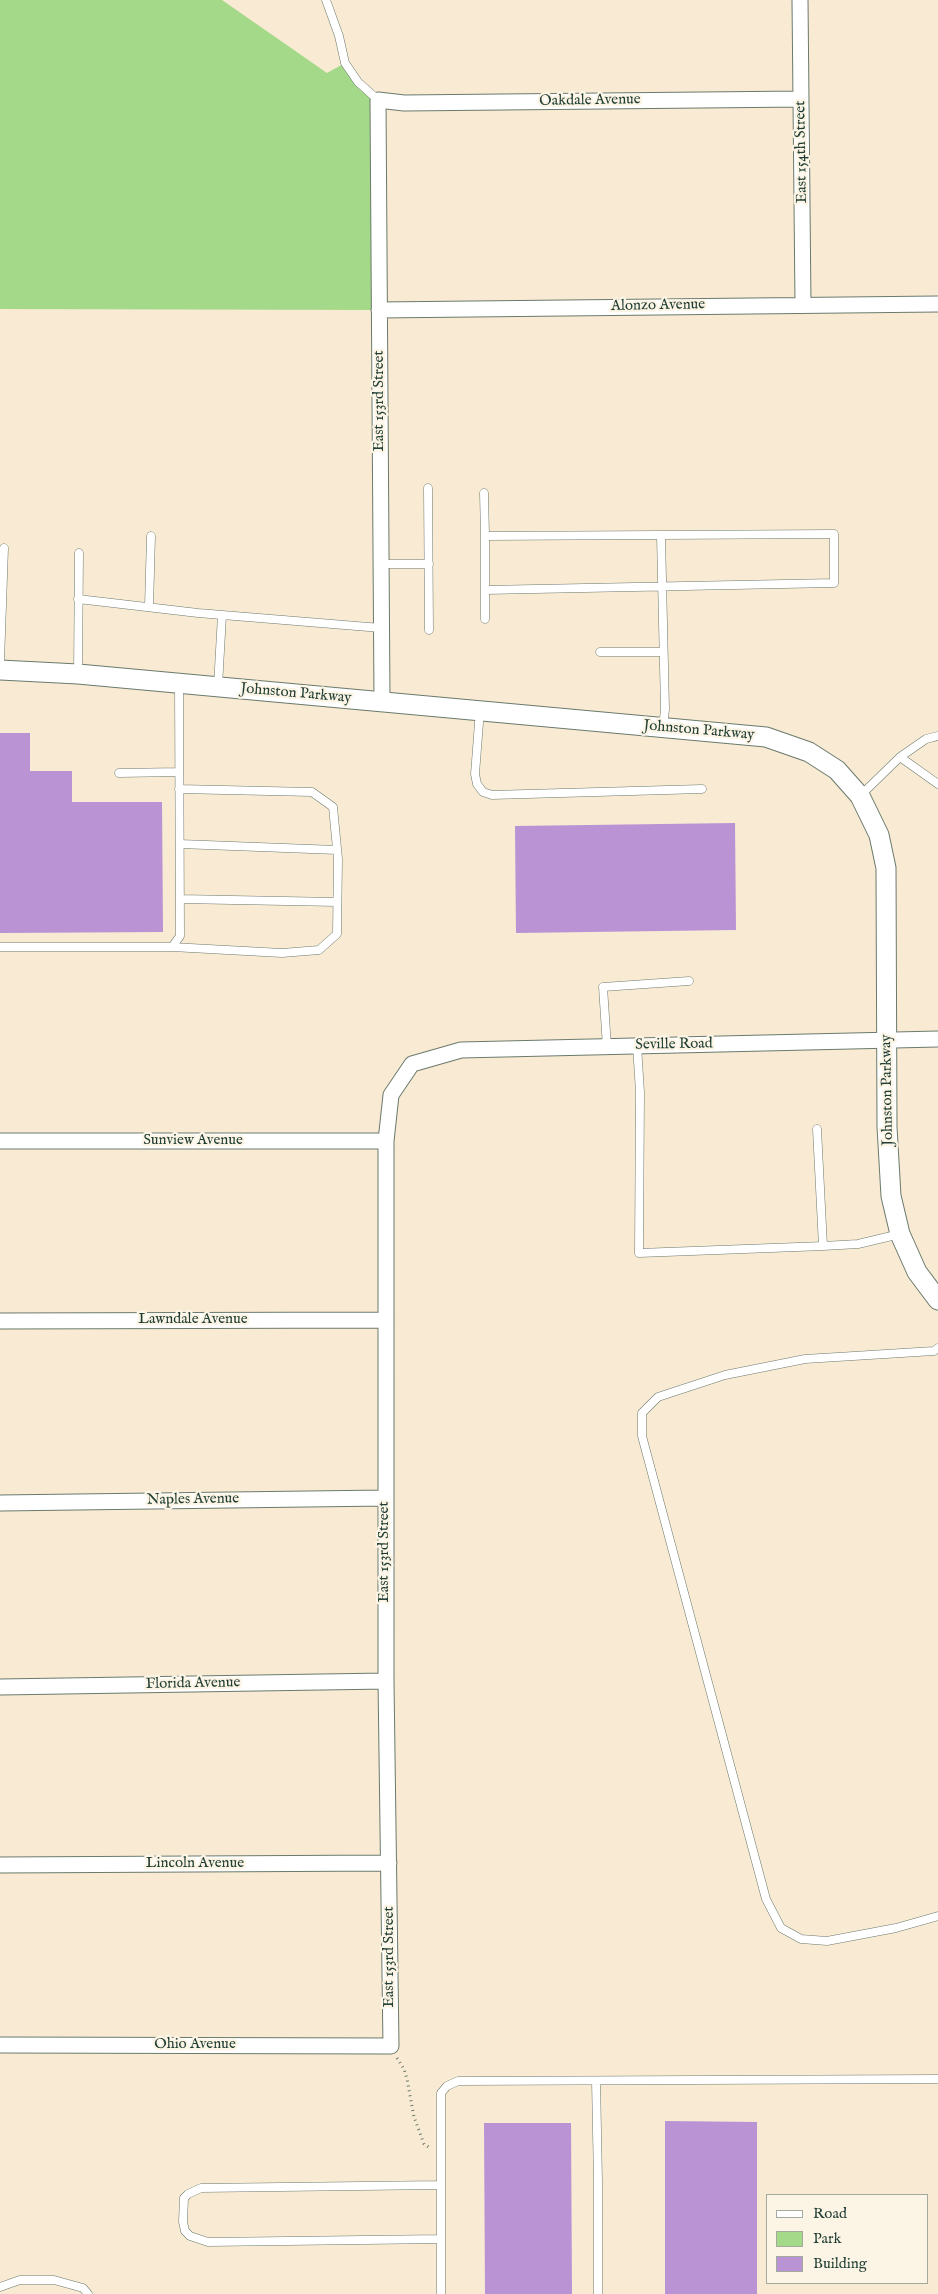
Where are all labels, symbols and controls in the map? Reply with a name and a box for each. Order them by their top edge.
street label: Oakdale Avenue [539,91,641,111]
street label: East 154th Street [792,101,812,203]
street label: Alonzo Avenue [611,296,705,316]
street label: East 153rd Street [371,350,389,452]
street label: Johnston Parkway [240,680,352,708]
street label: Johnston Parkway [643,717,755,745]
street label: Johnston Parkway [878,1034,898,1146]
street label: Seville Road [635,1035,713,1055]
street label: Sunview Avenue [143,1132,243,1150]
street label: Lawndale Avenue [138,1311,248,1329]
street label: Naples Avenue [147,1490,239,1510]
street label: East 153rd Street [376,1501,394,1603]
street label: Florida Avenue [146,1674,240,1694]
street label: Lincoln Avenue [146,1855,244,1873]
street label: East 153rd Street [381,1906,399,2008]
street label: Ohio Avenue [154,2036,236,2054]
legend [766,2194,928,2284]
text: Road [813,2204,847,2223]
text: Park [813,2229,842,2248]
text: Building [813,2254,867,2273]

